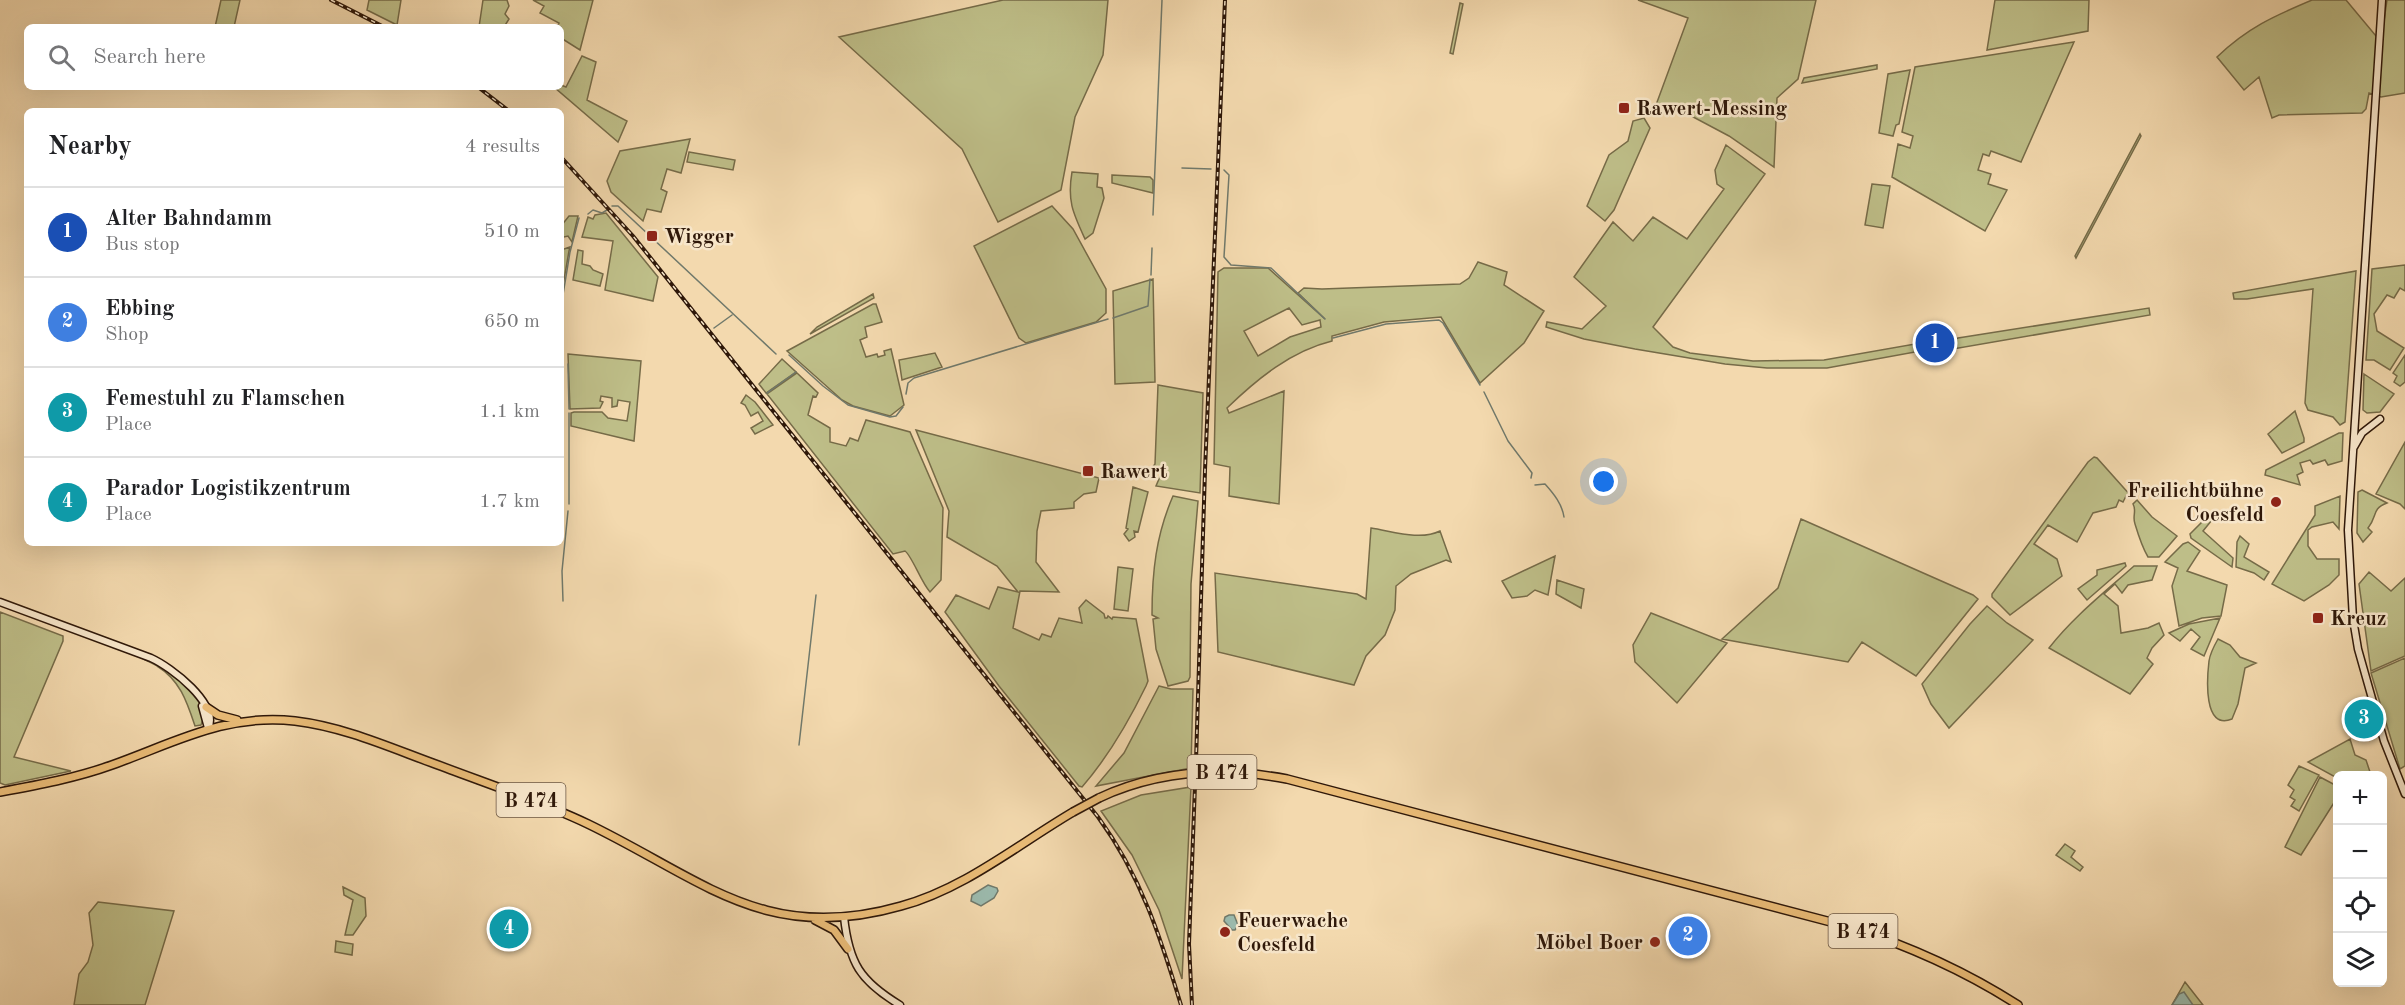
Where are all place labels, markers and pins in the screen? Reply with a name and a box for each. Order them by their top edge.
place label: Rawert-Messing [1636,99,1788,120]
marker: Rawert-Messing [1617,101,1631,115]
place label: Wigger [664,227,734,248]
marker: Wigger [645,229,659,243]
pin: 1 [1916,320,1954,366]
place label: Rawert [1100,462,1168,483]
marker: Rawert [1081,464,1095,478]
place label: Freilichtbühne Coesfeld [2127,481,2264,526]
marker: Freilichtbühne Coesfeld [2269,495,2283,509]
place label: Kreuz [2330,609,2386,630]
marker: Kreuz [2311,611,2325,625]
pin: 3 [2344,696,2384,742]
pin: 4 [490,906,528,952]
place label: Feuerwache Coesfeld [1237,911,1348,956]
pin: 2 [1668,914,1708,958]
marker: Feuerwache Coesfeld [1218,925,1232,939]
place label: Möbel Boer [1536,933,1643,954]
marker: Möbel Boer [1648,935,1662,949]

